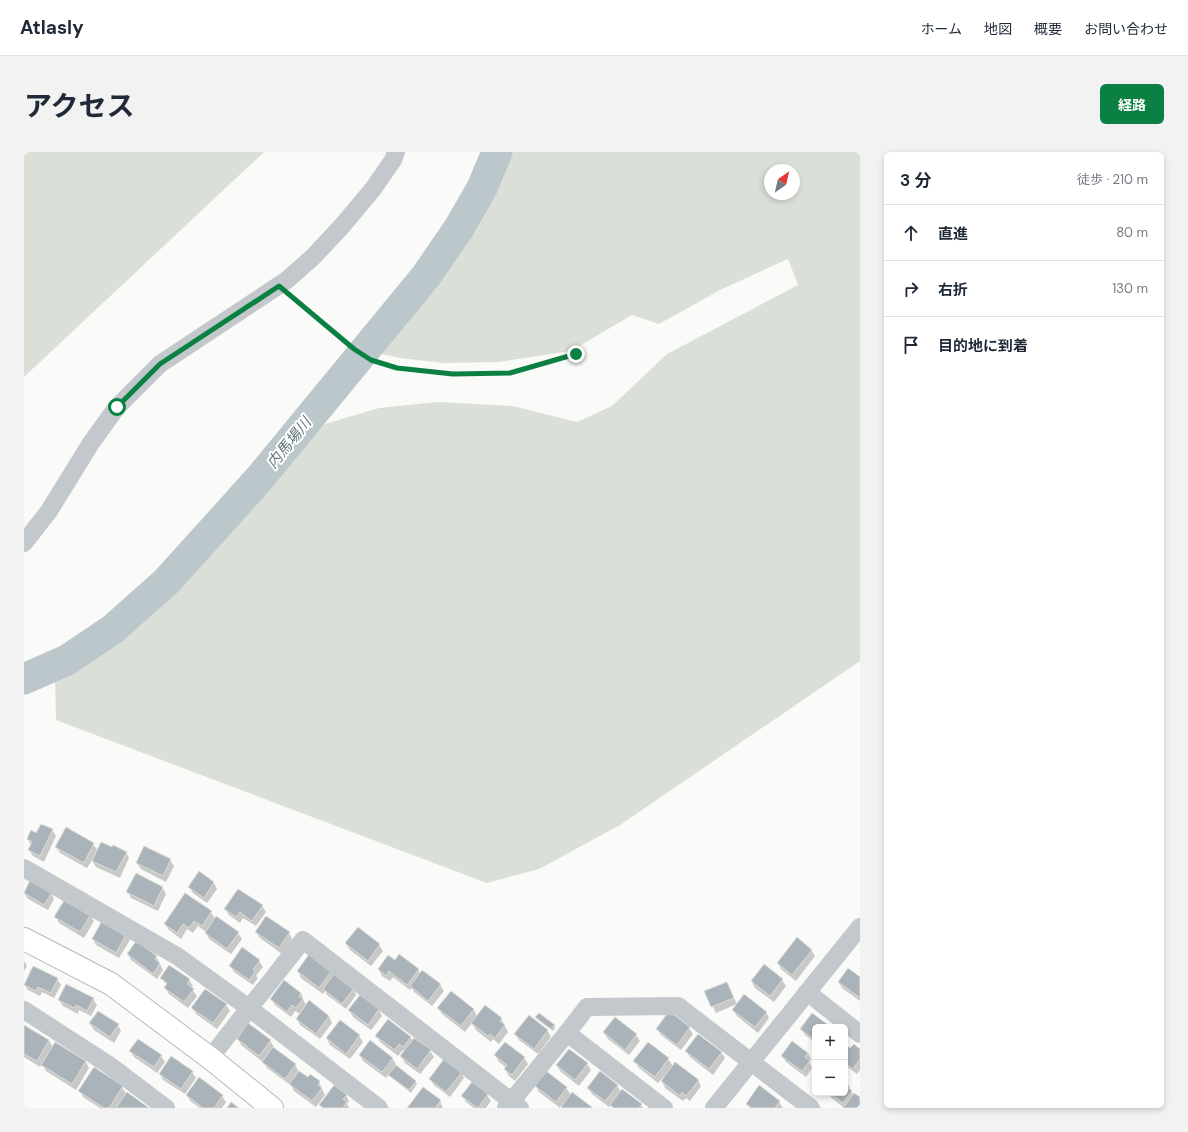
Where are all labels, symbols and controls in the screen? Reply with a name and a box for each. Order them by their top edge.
text: Atlasly [20,15,84,40]
text: ホーム [920,20,962,38]
text: 地図 [984,20,1012,38]
text: 概要 [1034,20,1062,38]
text: お問い合わせ [1084,20,1168,38]
button: 経路 [1100,84,1164,124]
text: アクセス [24,88,135,125]
north arrow [764,164,800,200]
text: 3 分 [900,169,931,191]
text: 徒歩 · 210 m [1077,171,1148,188]
icon: ahead [900,222,922,244]
text: 直進 [938,224,968,244]
text: 80 m [1116,224,1148,241]
icon: right [900,278,922,300]
text: 右折 [938,280,968,300]
text: 130 m [1112,280,1148,297]
icon: arrive [900,334,922,356]
text: 目的地に到着 [938,336,1028,356]
route end [567,345,585,363]
route start [108,398,126,416]
water label: 内馬場川 [262,412,317,473]
map controls [812,1024,848,1096]
button: + [812,1024,848,1060]
button: − [812,1060,848,1096]

